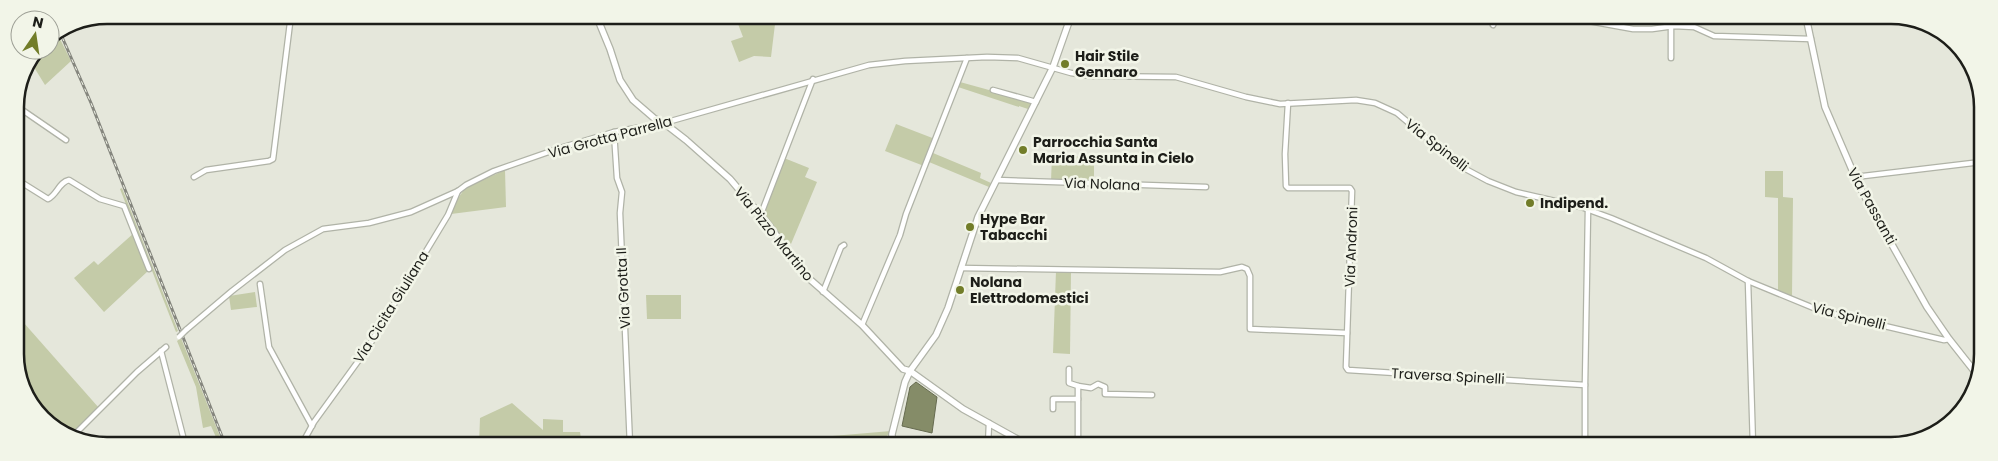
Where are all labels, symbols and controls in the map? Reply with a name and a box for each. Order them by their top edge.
north arrow [10,10,60,60]
text: N [31,11,45,33]
place label: Hair Stile Gennaro [1075,46,1139,82]
marker: Hair Stile Gennaro [1059,58,1071,70]
street label: Via Grotta Parrella [546,111,674,163]
street label: Via Spinelli [1401,114,1473,176]
place label: Parrocchia Santa Maria Assunta in Cielo [1033,132,1194,168]
marker: Parrocchia Santa Maria Assunta in Cielo [1017,144,1029,156]
street label: Via Passanti [1843,164,1901,248]
street label: Via Nolana [1064,173,1140,195]
street label: Via Pizzo Martino [730,183,818,286]
place label: Indipend. [1540,193,1608,213]
marker: Indipend. [1524,197,1536,209]
street label: Via Androni [1340,206,1362,288]
place label: Hype Bar Tabacchi [980,209,1047,245]
marker: Hype Bar Tabacchi [964,221,976,233]
street label: Via Cicita Giuliana [348,247,434,367]
street label: Via Grotta II [611,247,635,329]
place label: Nolana Elettrodomestici [970,272,1089,308]
marker: Nolana Elettrodomestici [954,284,966,296]
street label: Via Spinelli [1810,297,1888,335]
street label: Traversa Spinelli [1391,363,1505,389]

